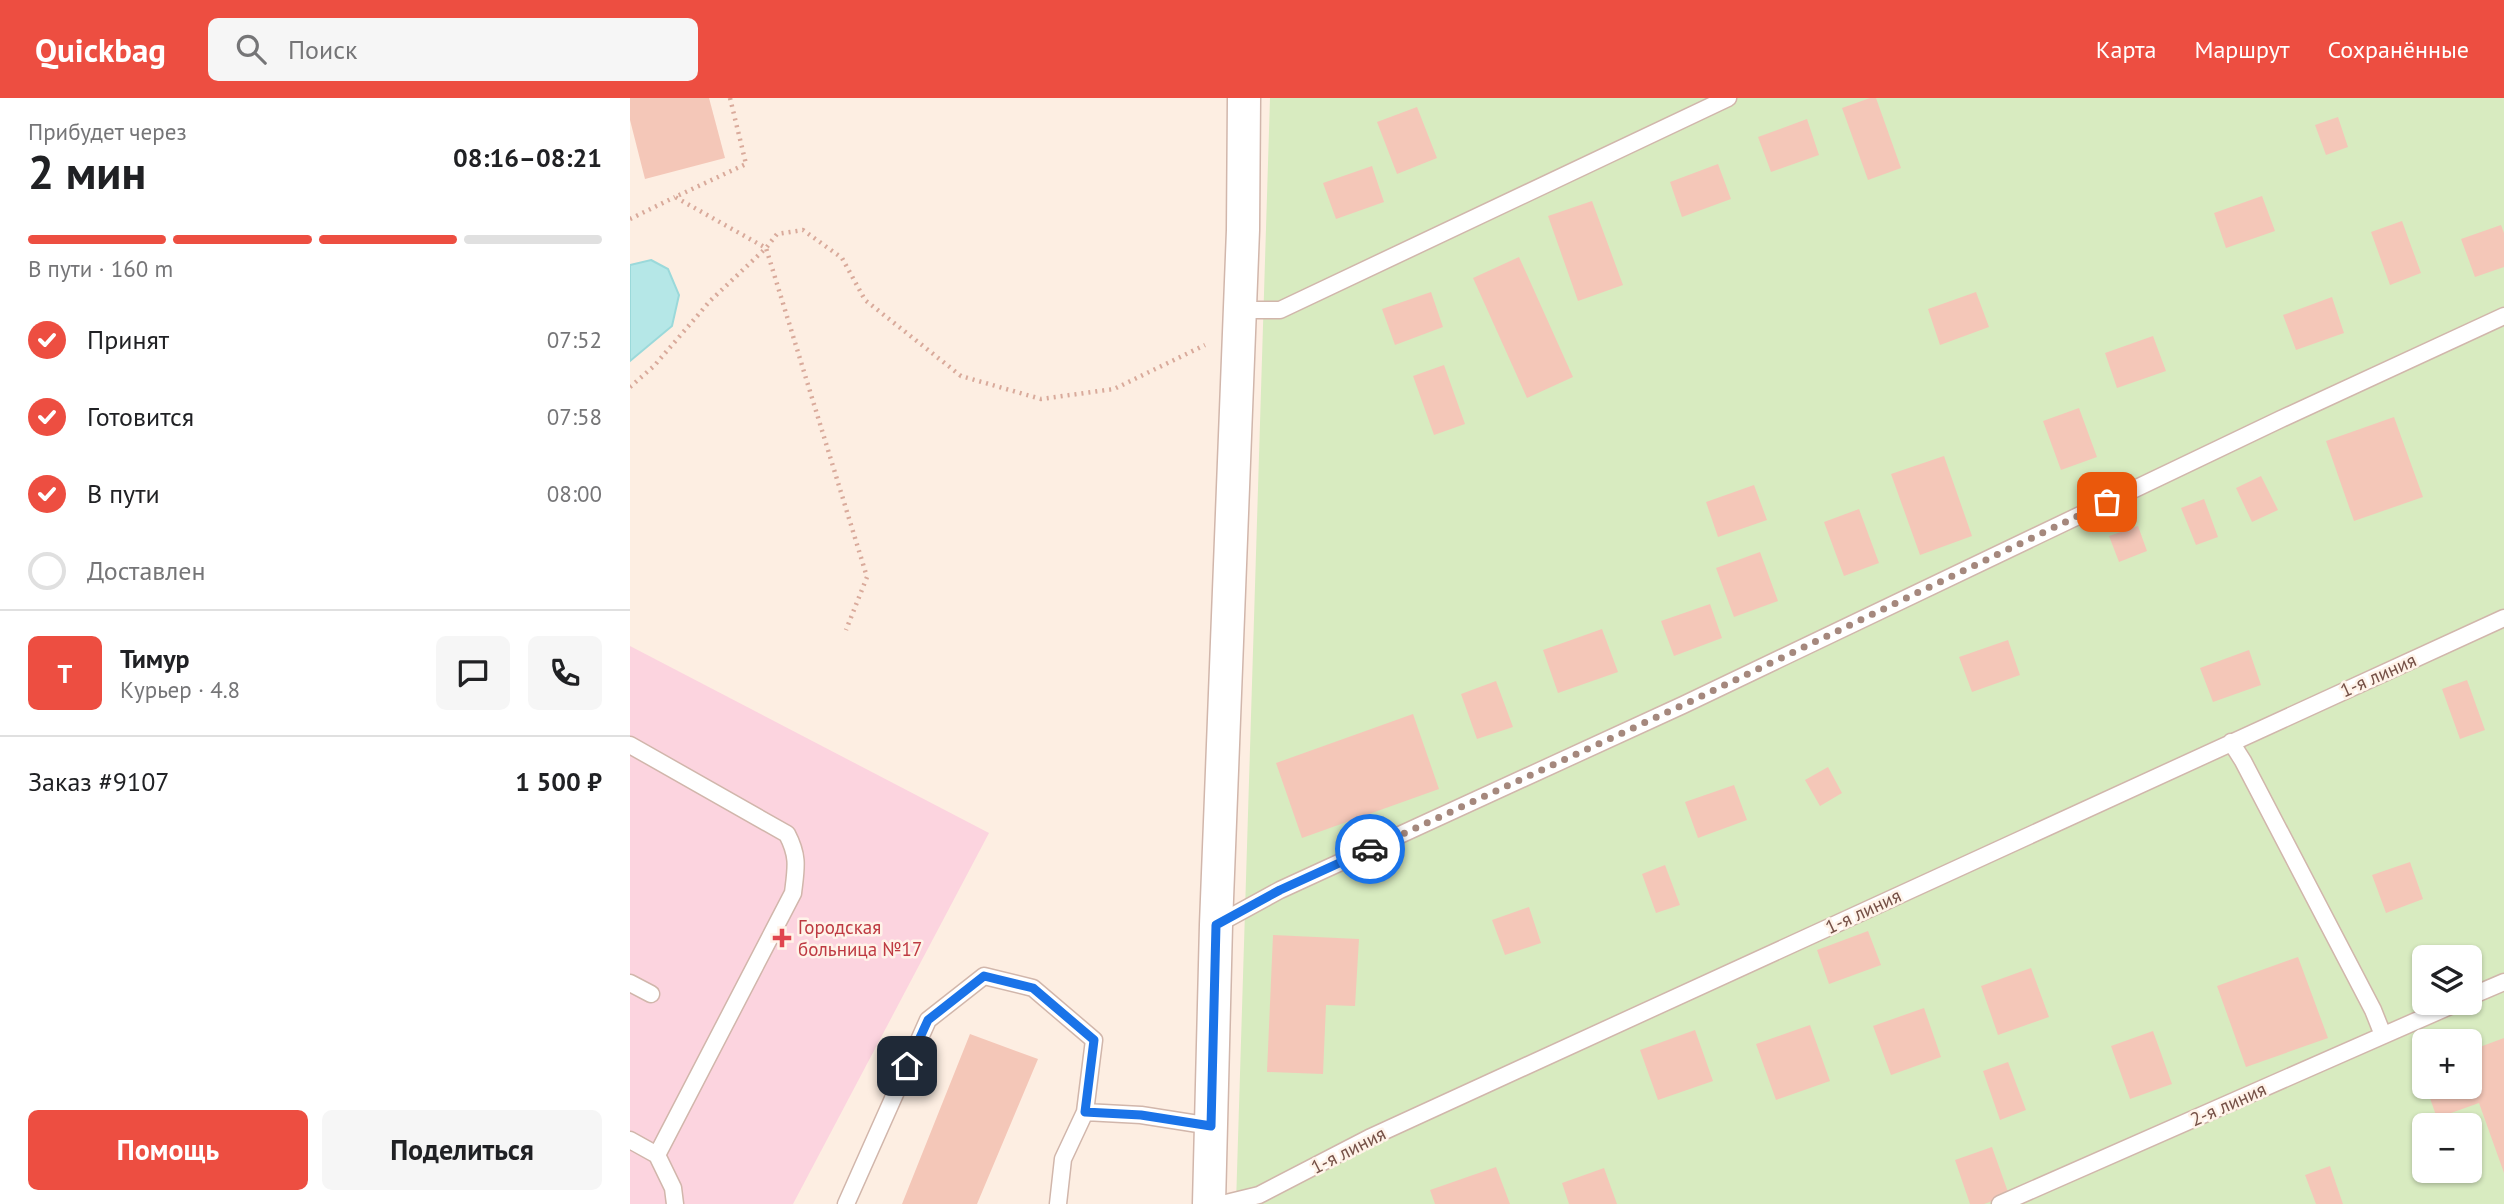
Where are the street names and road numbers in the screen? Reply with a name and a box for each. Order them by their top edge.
street label: 1-я линия [2336,648,2420,702]
street label: 1-я линия [1821,883,1905,939]
street label: 2-я линия [2186,1077,2270,1131]
street label: 1-я линия [1307,1121,1389,1179]

